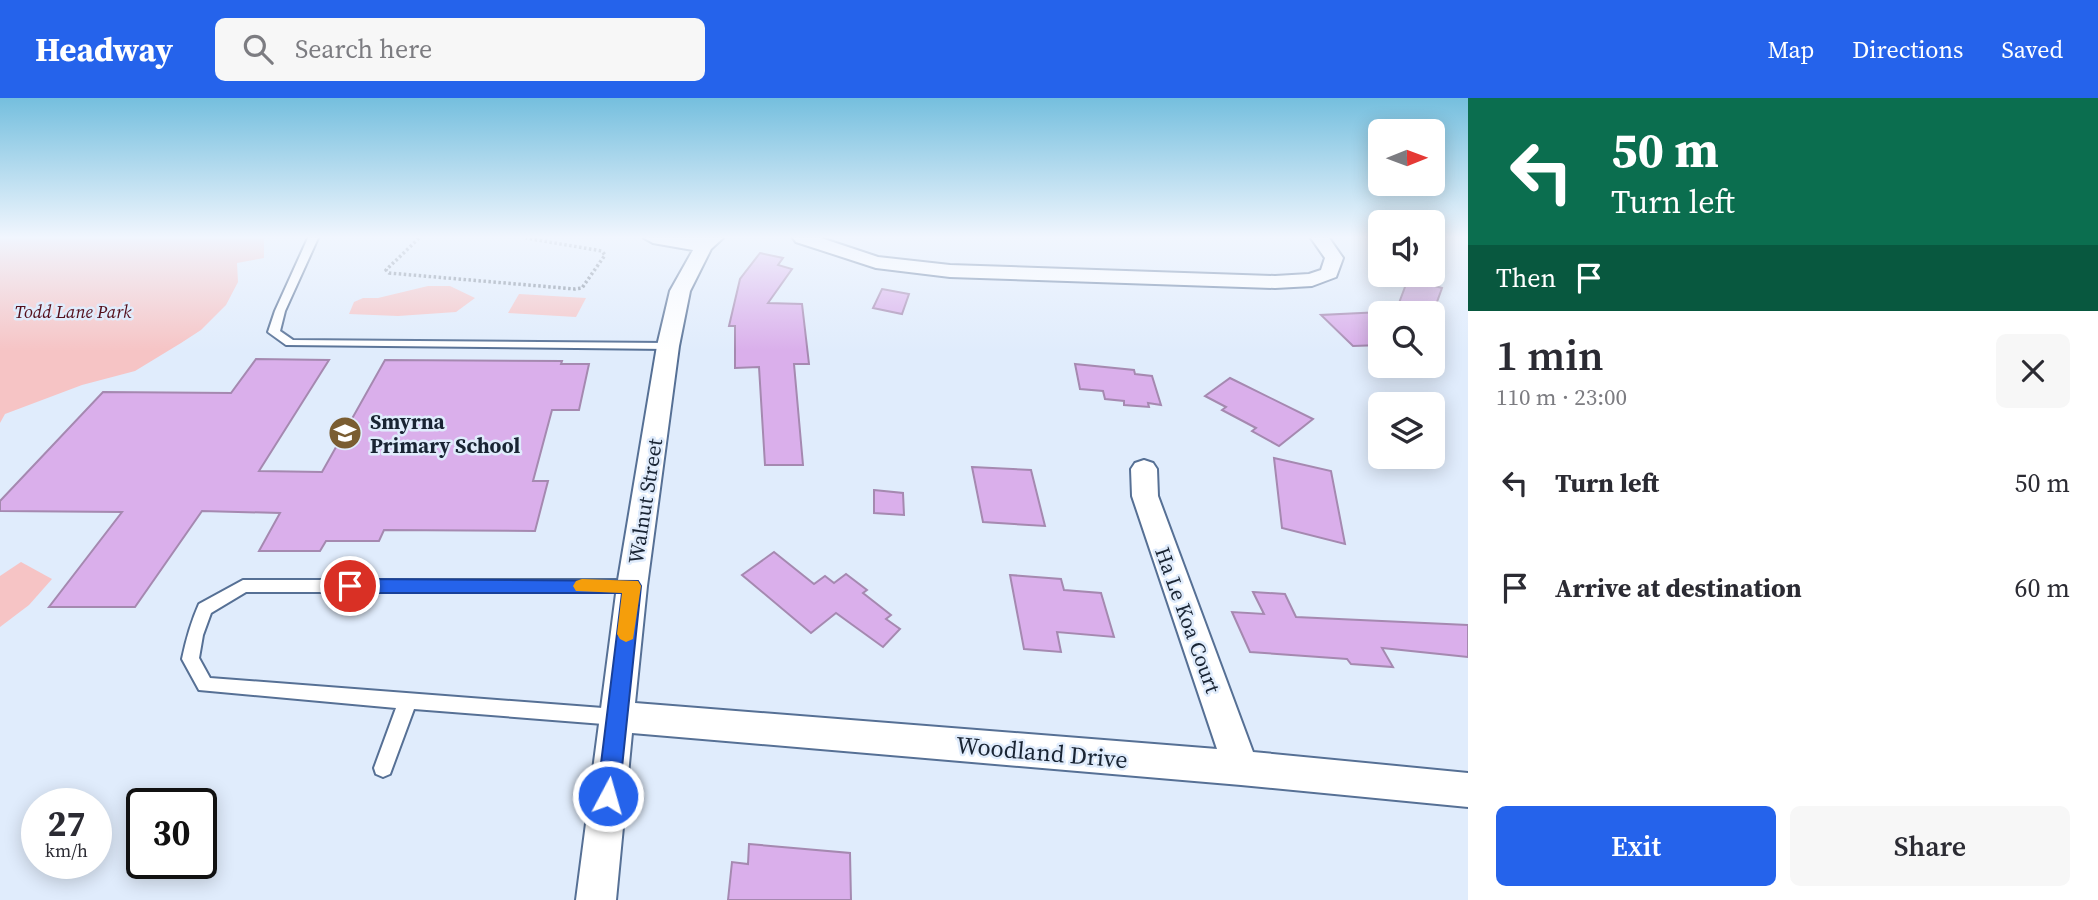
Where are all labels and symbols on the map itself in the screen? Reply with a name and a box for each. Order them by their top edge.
north arrow [1368,119,1446,196]
park label: Todd Lane Park [14,299,132,324]
place label: Smyrna Primary School [370,407,520,460]
school or university icon: Smyrna Primary School [326,414,364,452]
street label: Walnut Street [621,436,669,566]
street label: Ha Le Koa Court [1148,543,1228,697]
pin [320,556,380,616]
street label: Woodland Drive [955,728,1129,776]
position arrow [571,759,645,833]
speed limit sign: 30 [126,788,217,879]

